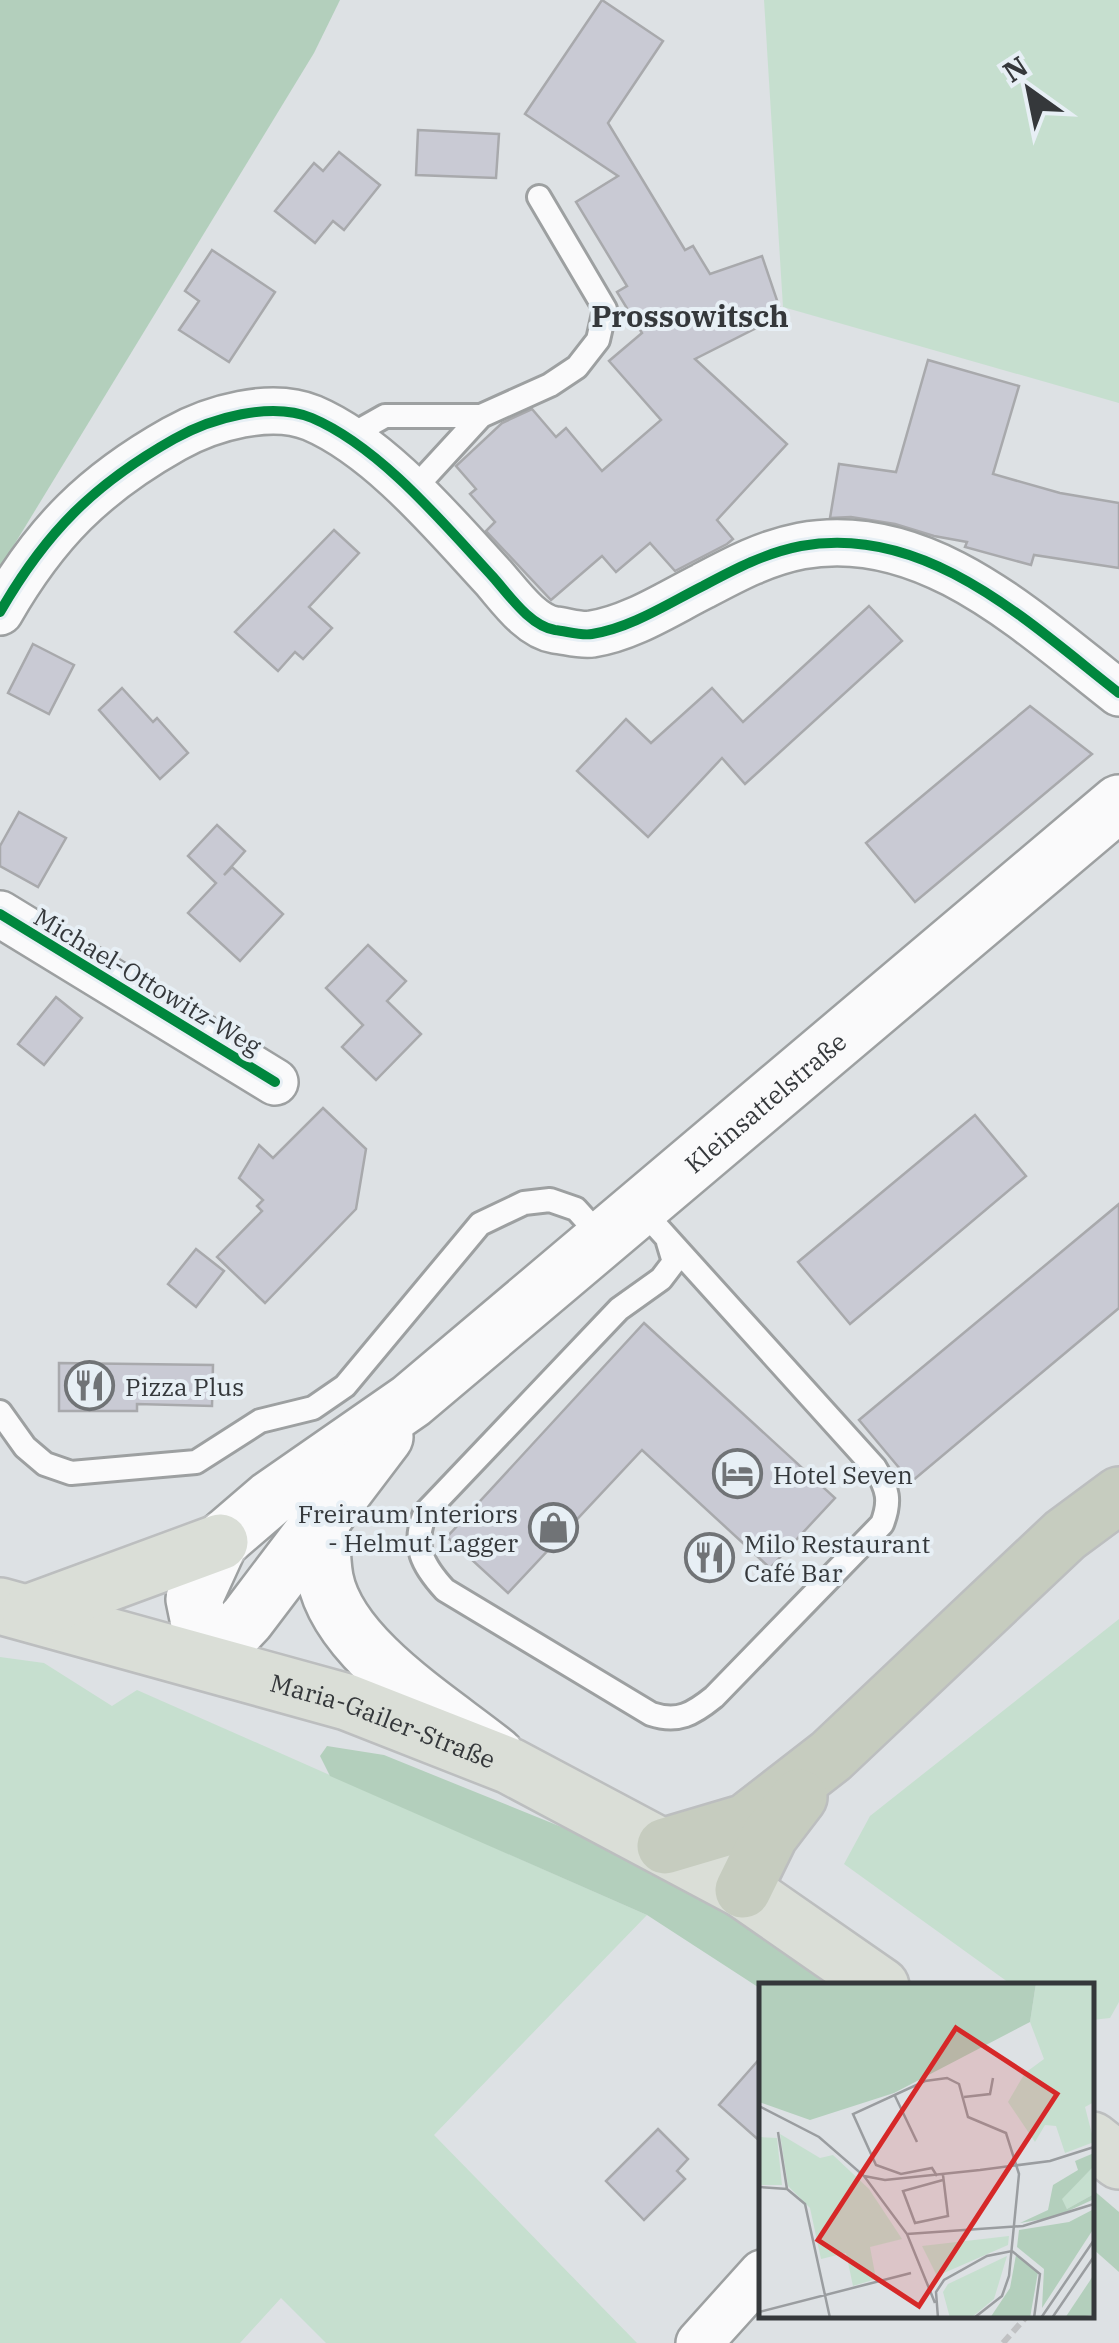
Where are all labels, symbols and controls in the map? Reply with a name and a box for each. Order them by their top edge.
north arrow [979,40,1079,140]
text: N [996,47,1034,90]
district label: Prossowitsch [591,296,789,335]
street label: Michael-Ottowitz-Weg [28,900,268,1062]
street label: Kleinsattelstraße [677,1024,853,1180]
restaurant icon: Pizza Plus [64,1360,116,1412]
place label: Pizza Plus [125,1370,244,1403]
hotel icon: Hotel Seven [712,1448,764,1500]
place label: Hotel Seven [773,1458,913,1491]
place label: Freiraum Interiors - Helmut Lagger [298,1497,518,1559]
shop icon: Freiraum Interiors - Helmut Lagger [527,1501,579,1553]
place label: Milo Restaurant Café Bar [744,1527,930,1589]
restaurant icon: Milo Restaurant Café Bar [683,1531,735,1583]
street label: Maria-Gailer-Straße [267,1665,501,1775]
inset map [759,1983,1094,2318]

